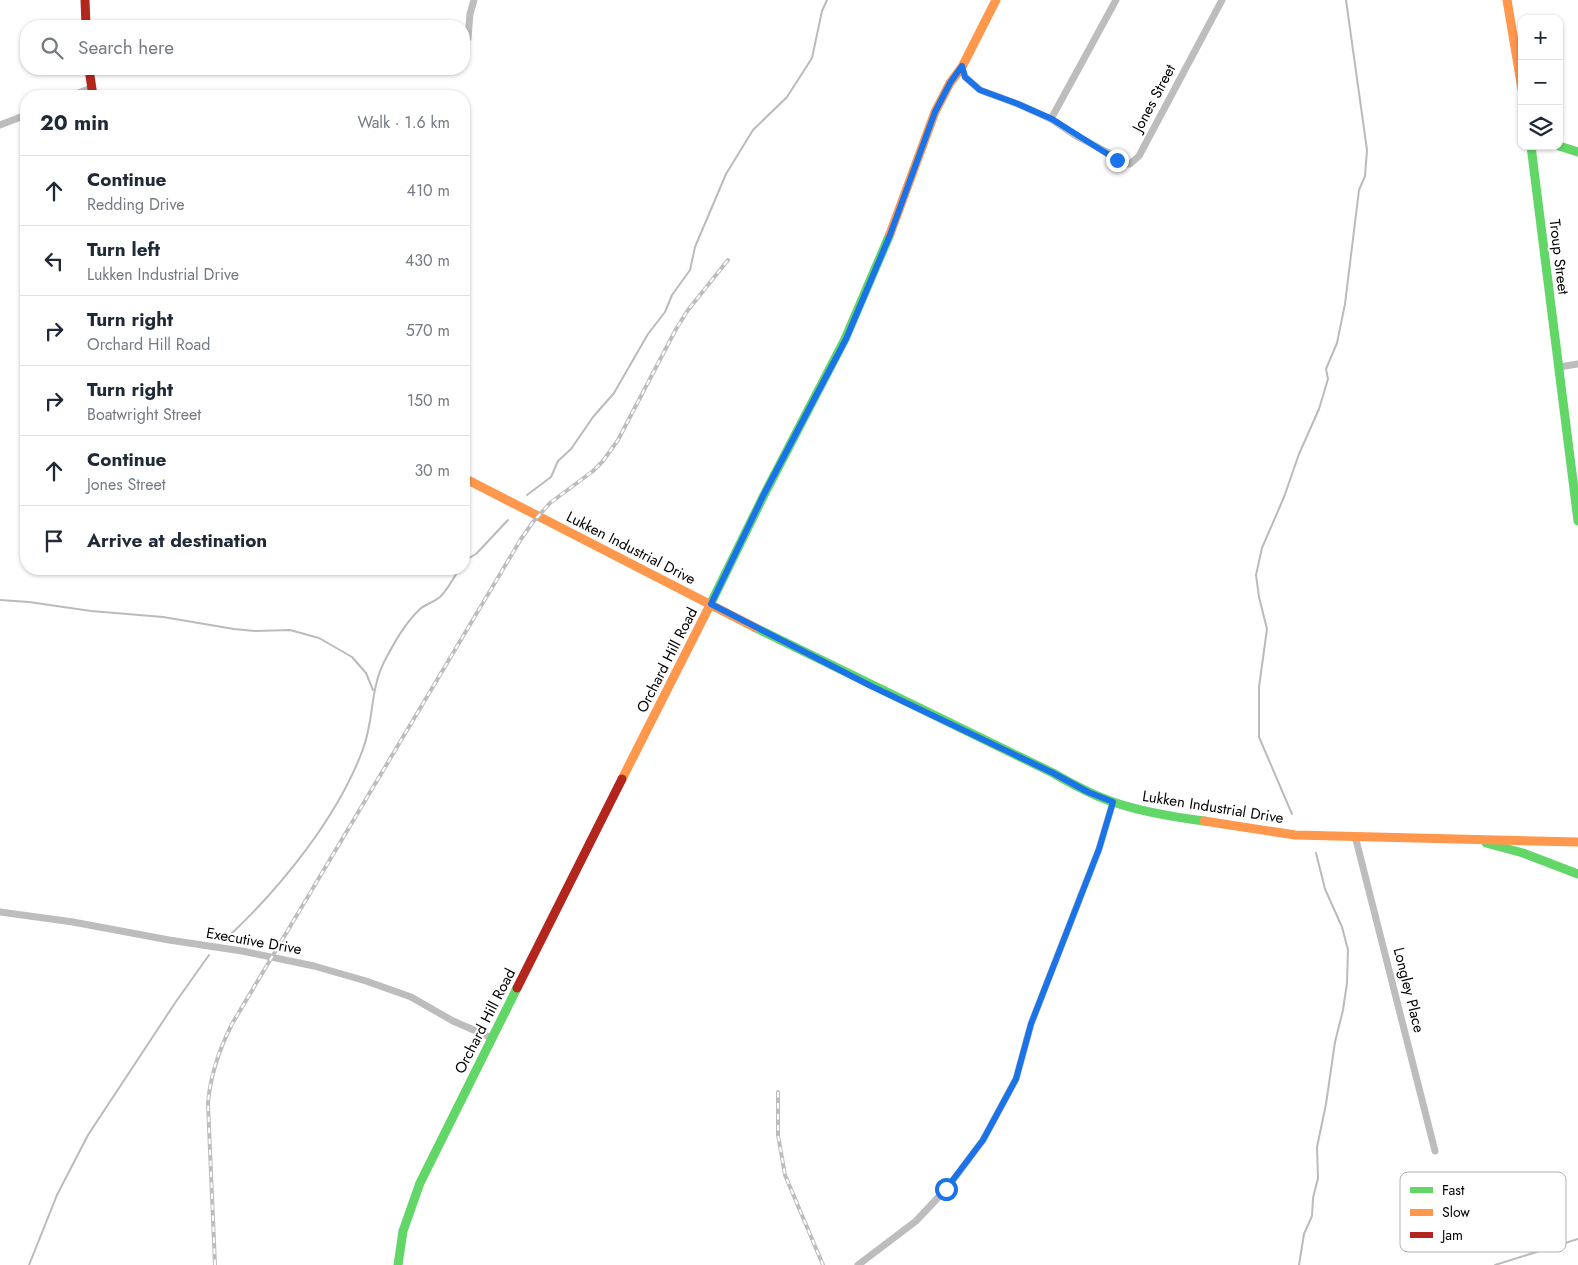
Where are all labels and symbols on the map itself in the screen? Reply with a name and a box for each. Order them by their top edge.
street label: Jones Street [1126,60,1181,137]
route end [1106,149,1129,172]
street label: Troup Street [1543,218,1575,296]
street label: Lukken Industrial Drive [562,506,700,590]
street label: Orchard Hill Road [631,604,703,716]
street label: Lukken Industrial Drive [1141,785,1285,829]
street label: Executive Drive [205,922,304,960]
street label: Longley Place [1388,945,1430,1035]
street label: Orchard Hill Road [449,965,521,1077]
legend [1400,1172,1566,1252]
route start [935,1178,958,1201]
text: Fast [1442,1180,1465,1200]
text: Slow [1442,1202,1470,1222]
text: Jam [1440,1225,1463,1245]

